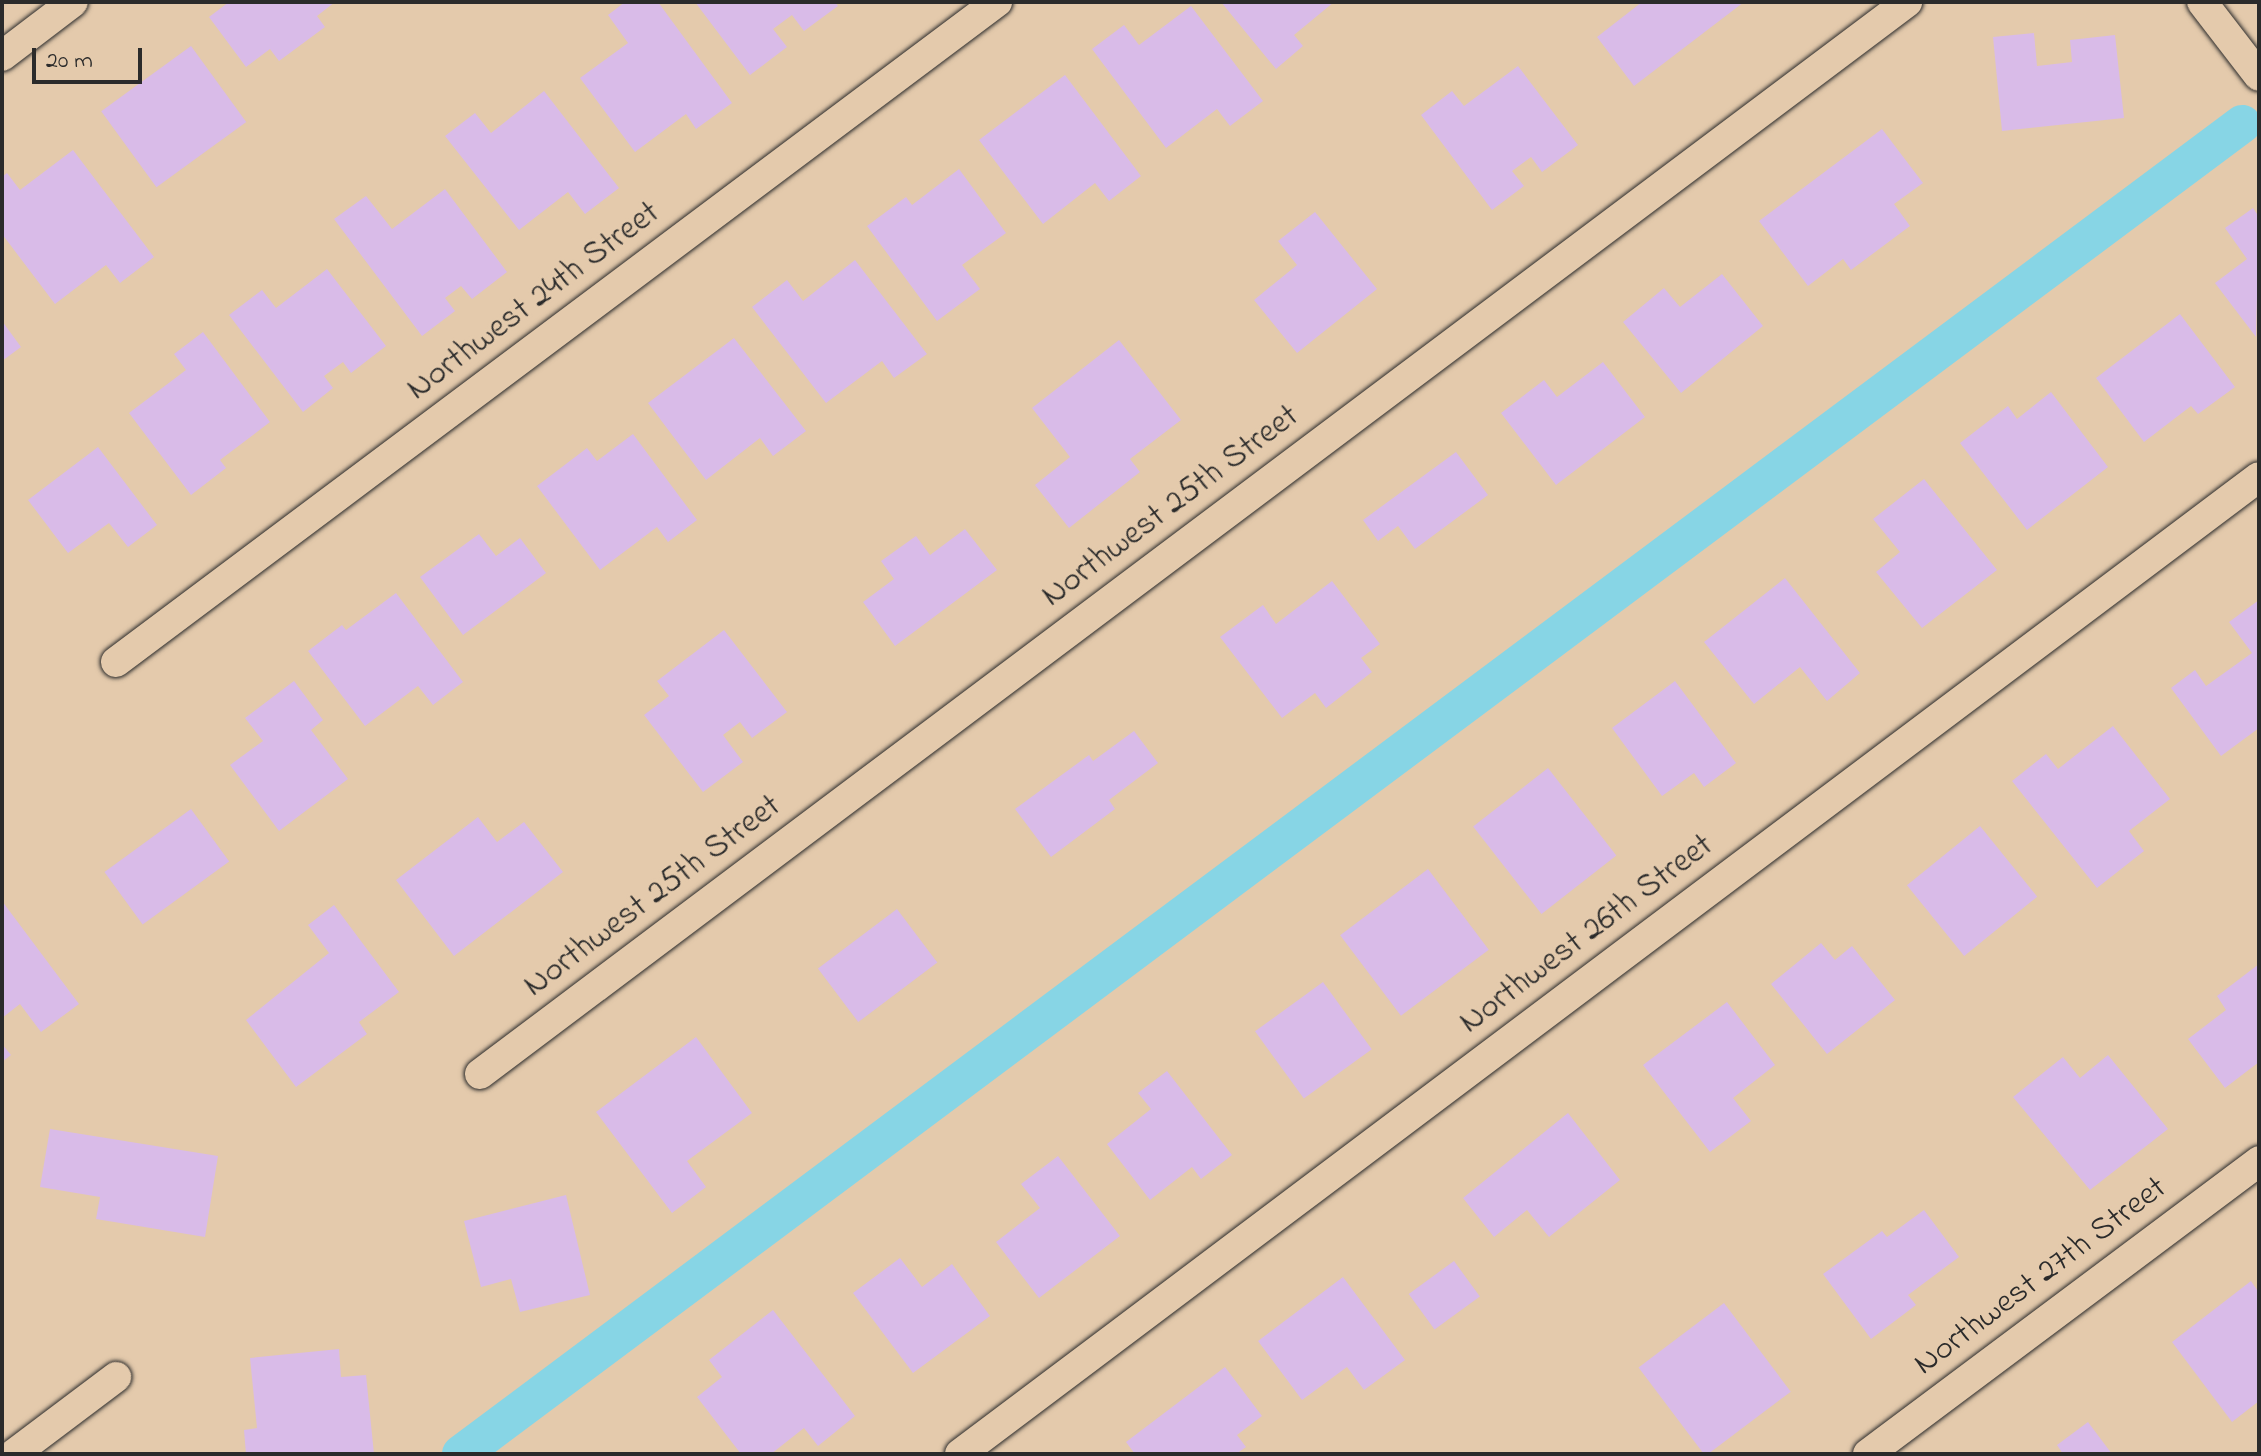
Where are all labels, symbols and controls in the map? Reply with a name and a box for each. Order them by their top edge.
scale bar [36,32,146,82]
text: 20 m [46,44,93,79]
street label: Northwest 24th Street [399,194,669,410]
street label: Northwest 25th Street [1034,397,1308,617]
street label: Northwest 25th Street [516,787,790,1007]
street label: Northwest 26th Street [1452,826,1722,1044]
street label: Northwest 27th Street [1906,1169,2176,1385]

